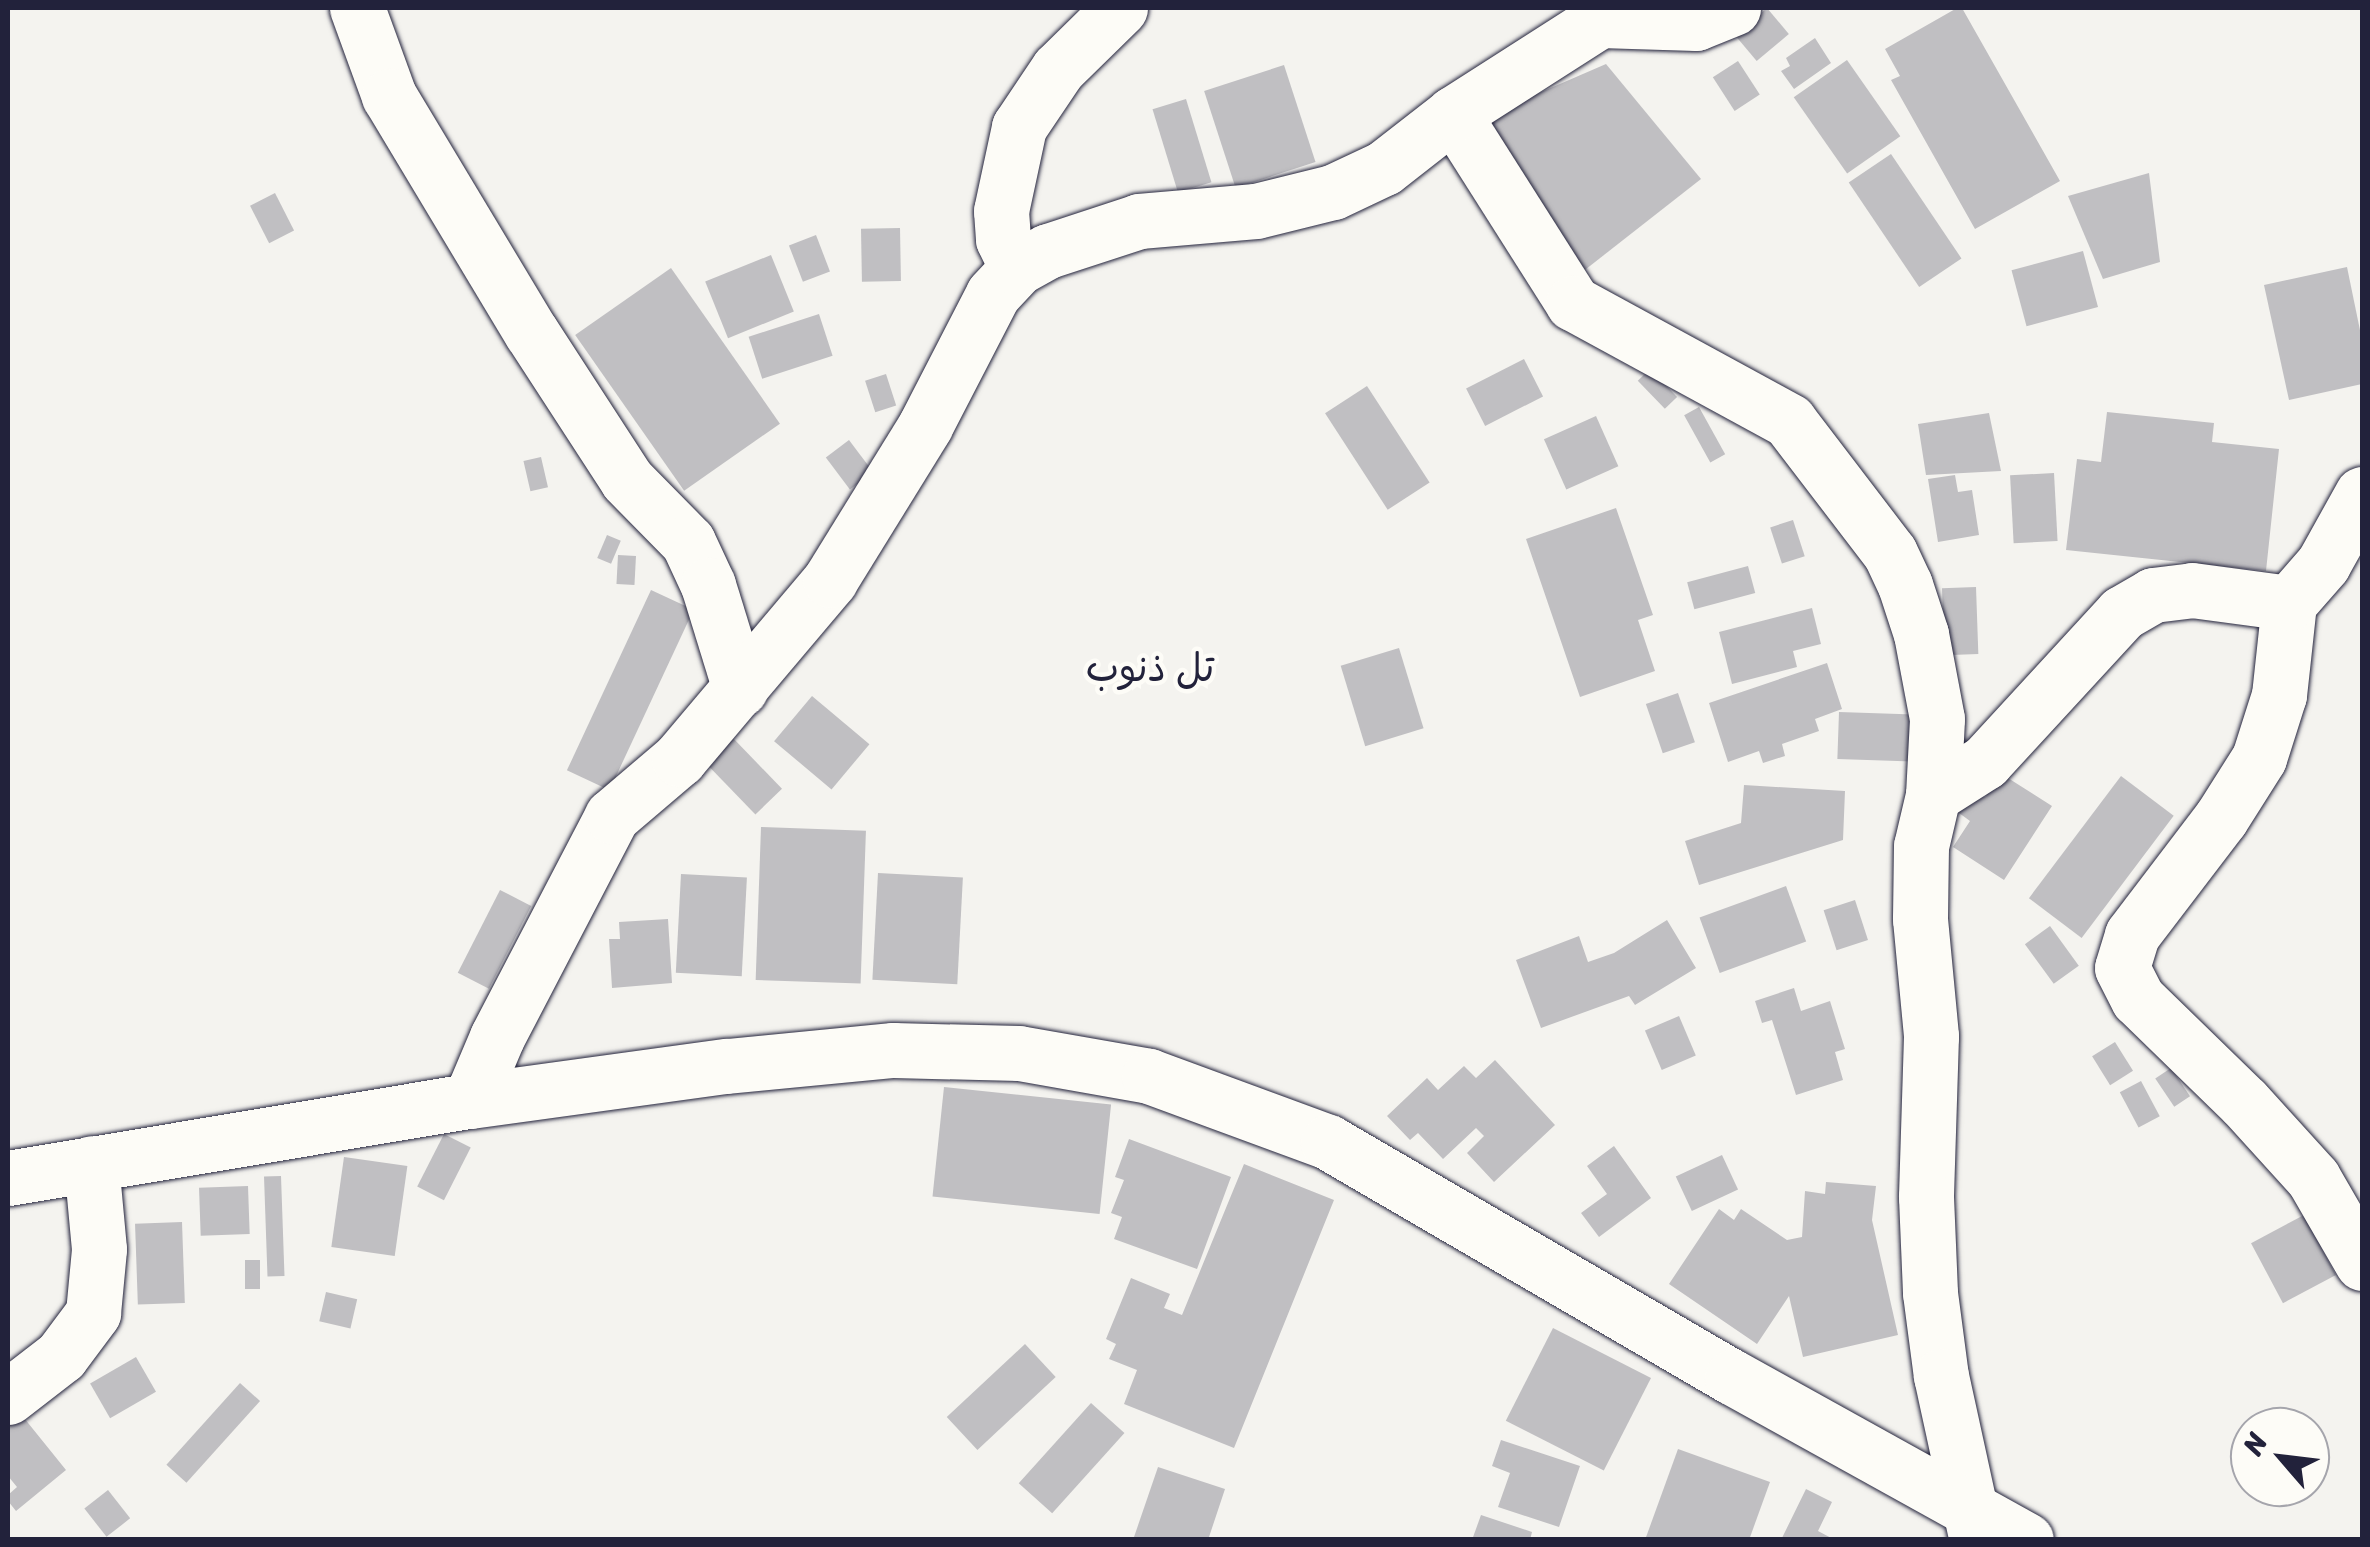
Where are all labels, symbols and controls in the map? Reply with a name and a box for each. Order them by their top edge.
district label: تل ذنوب [1086,646,1214,692]
north arrow [2230,1407,2330,1507]
text: N [2229,1424,2281,1464]

